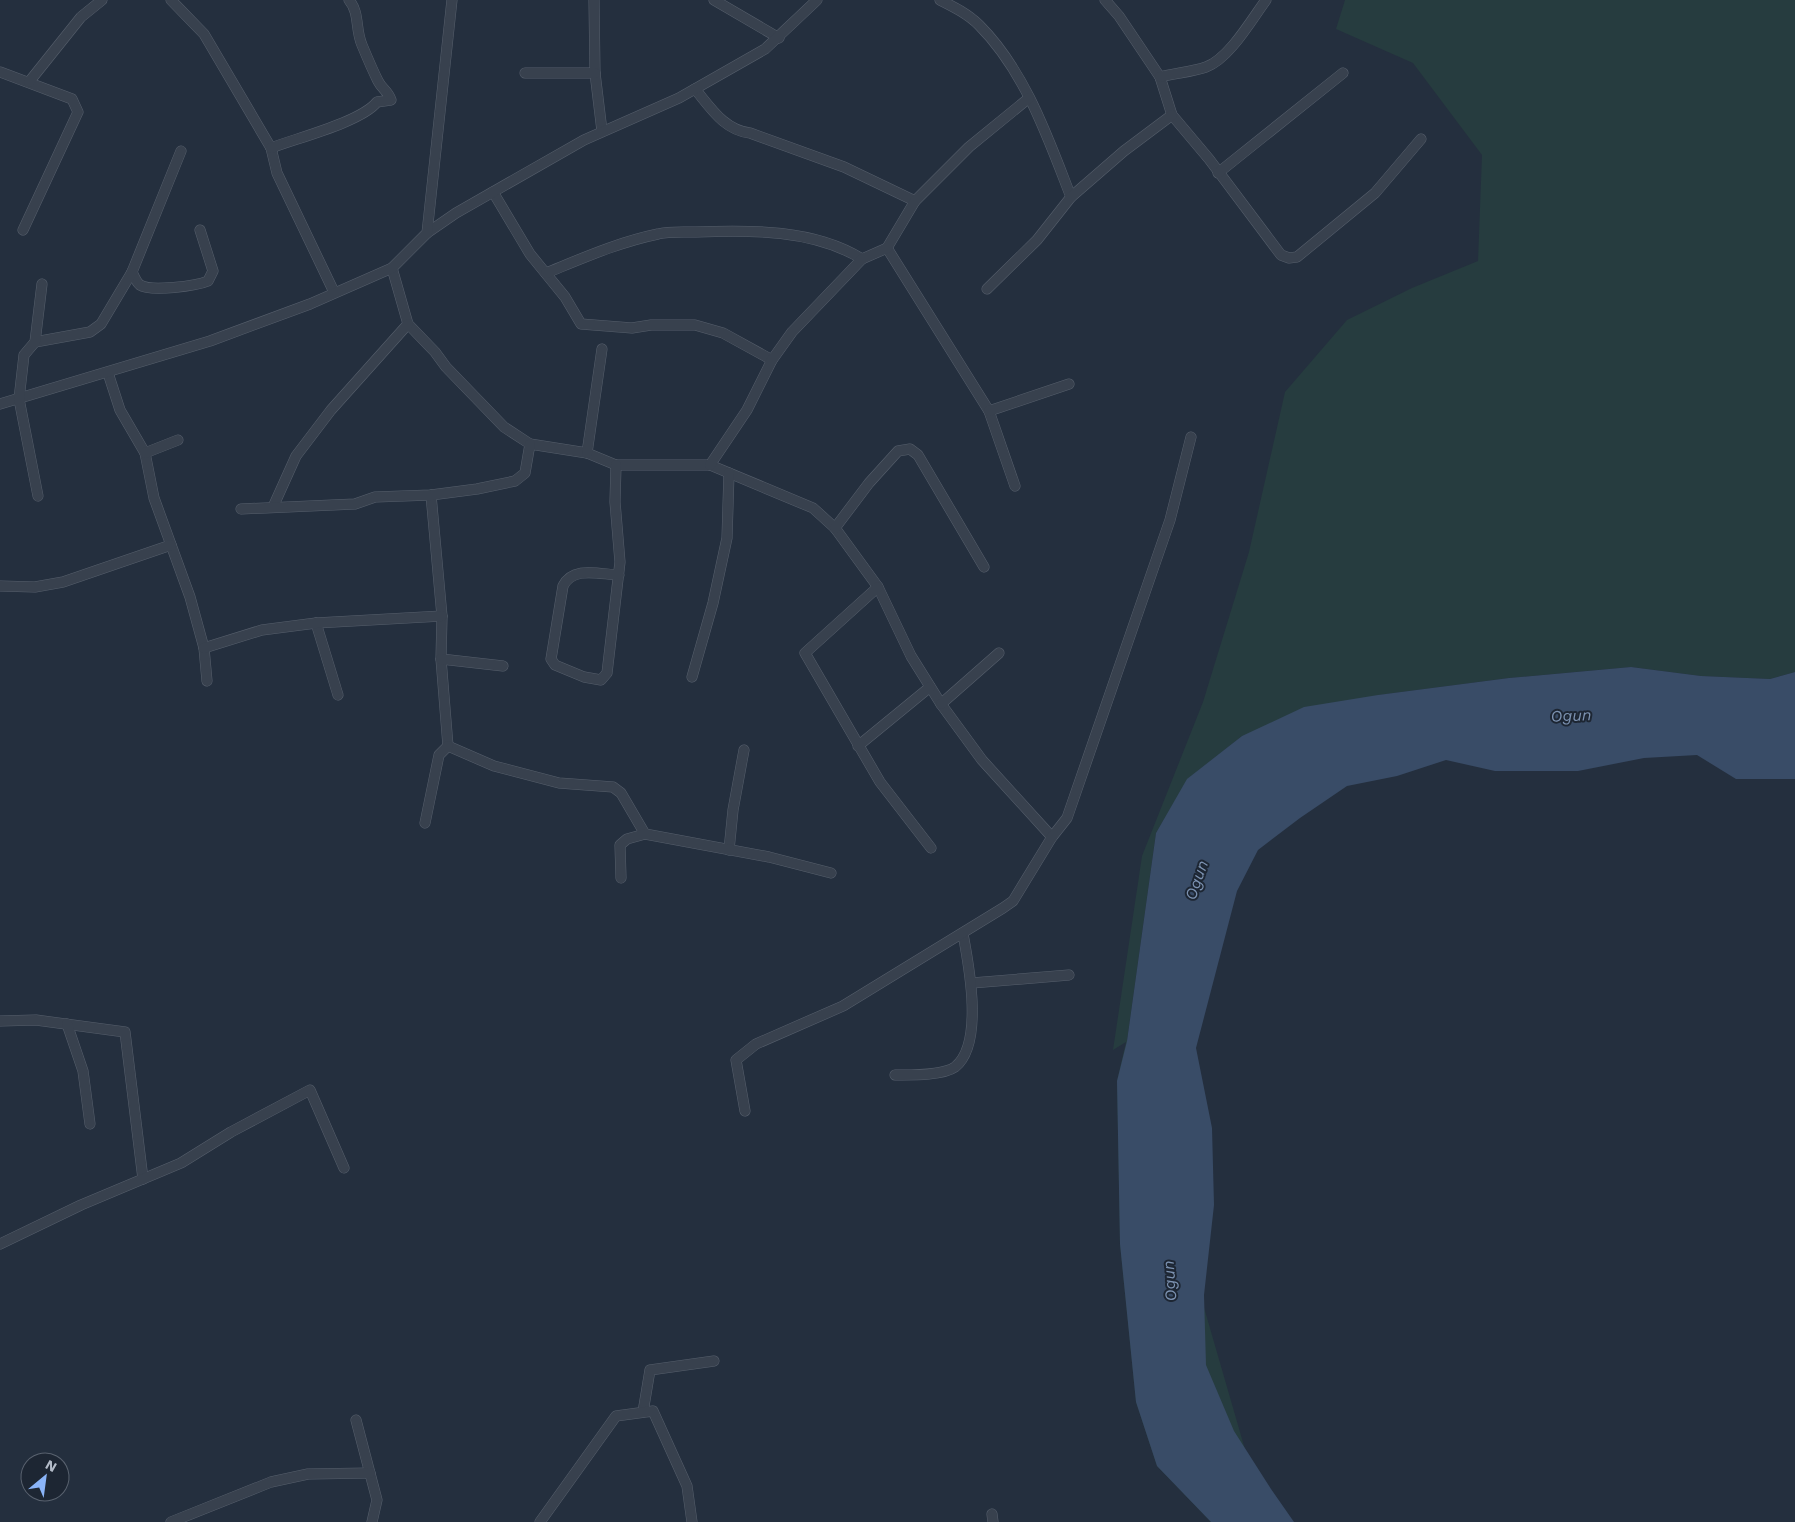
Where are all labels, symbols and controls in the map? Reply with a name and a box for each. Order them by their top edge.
water label: Ogun [1550,705,1592,726]
water label: Ogun [1181,858,1212,903]
water label: Ogun [1159,1260,1180,1302]
north arrow [20,1452,70,1502]
text: N [43,1456,60,1475]

